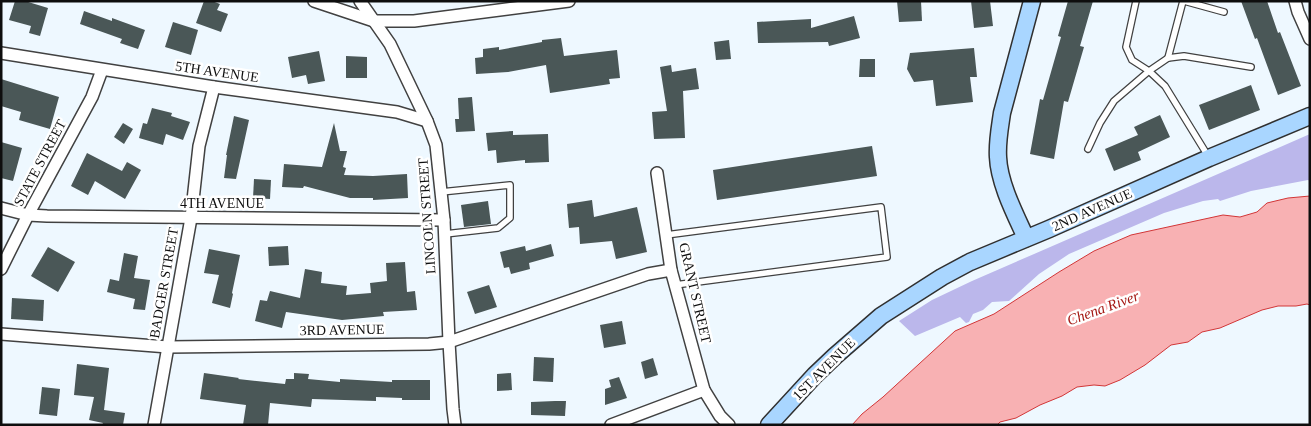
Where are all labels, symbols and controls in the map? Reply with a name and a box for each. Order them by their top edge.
street label: 5TH AVENUE [174,59,260,85]
street label: STATE STREET [11,117,69,209]
street label: LINCOLN STREET [415,157,439,275]
street label: 2ND AVENUE [1050,186,1134,234]
street label: 4TH AVENUE [180,196,264,211]
street label: BADGER STREET [147,226,181,340]
street label: GRANT STREET [676,241,714,345]
water label: Chena River [1065,288,1141,328]
street label: 3RD AVENUE [299,322,385,338]
street label: 1ST AVENUE [790,335,858,403]

